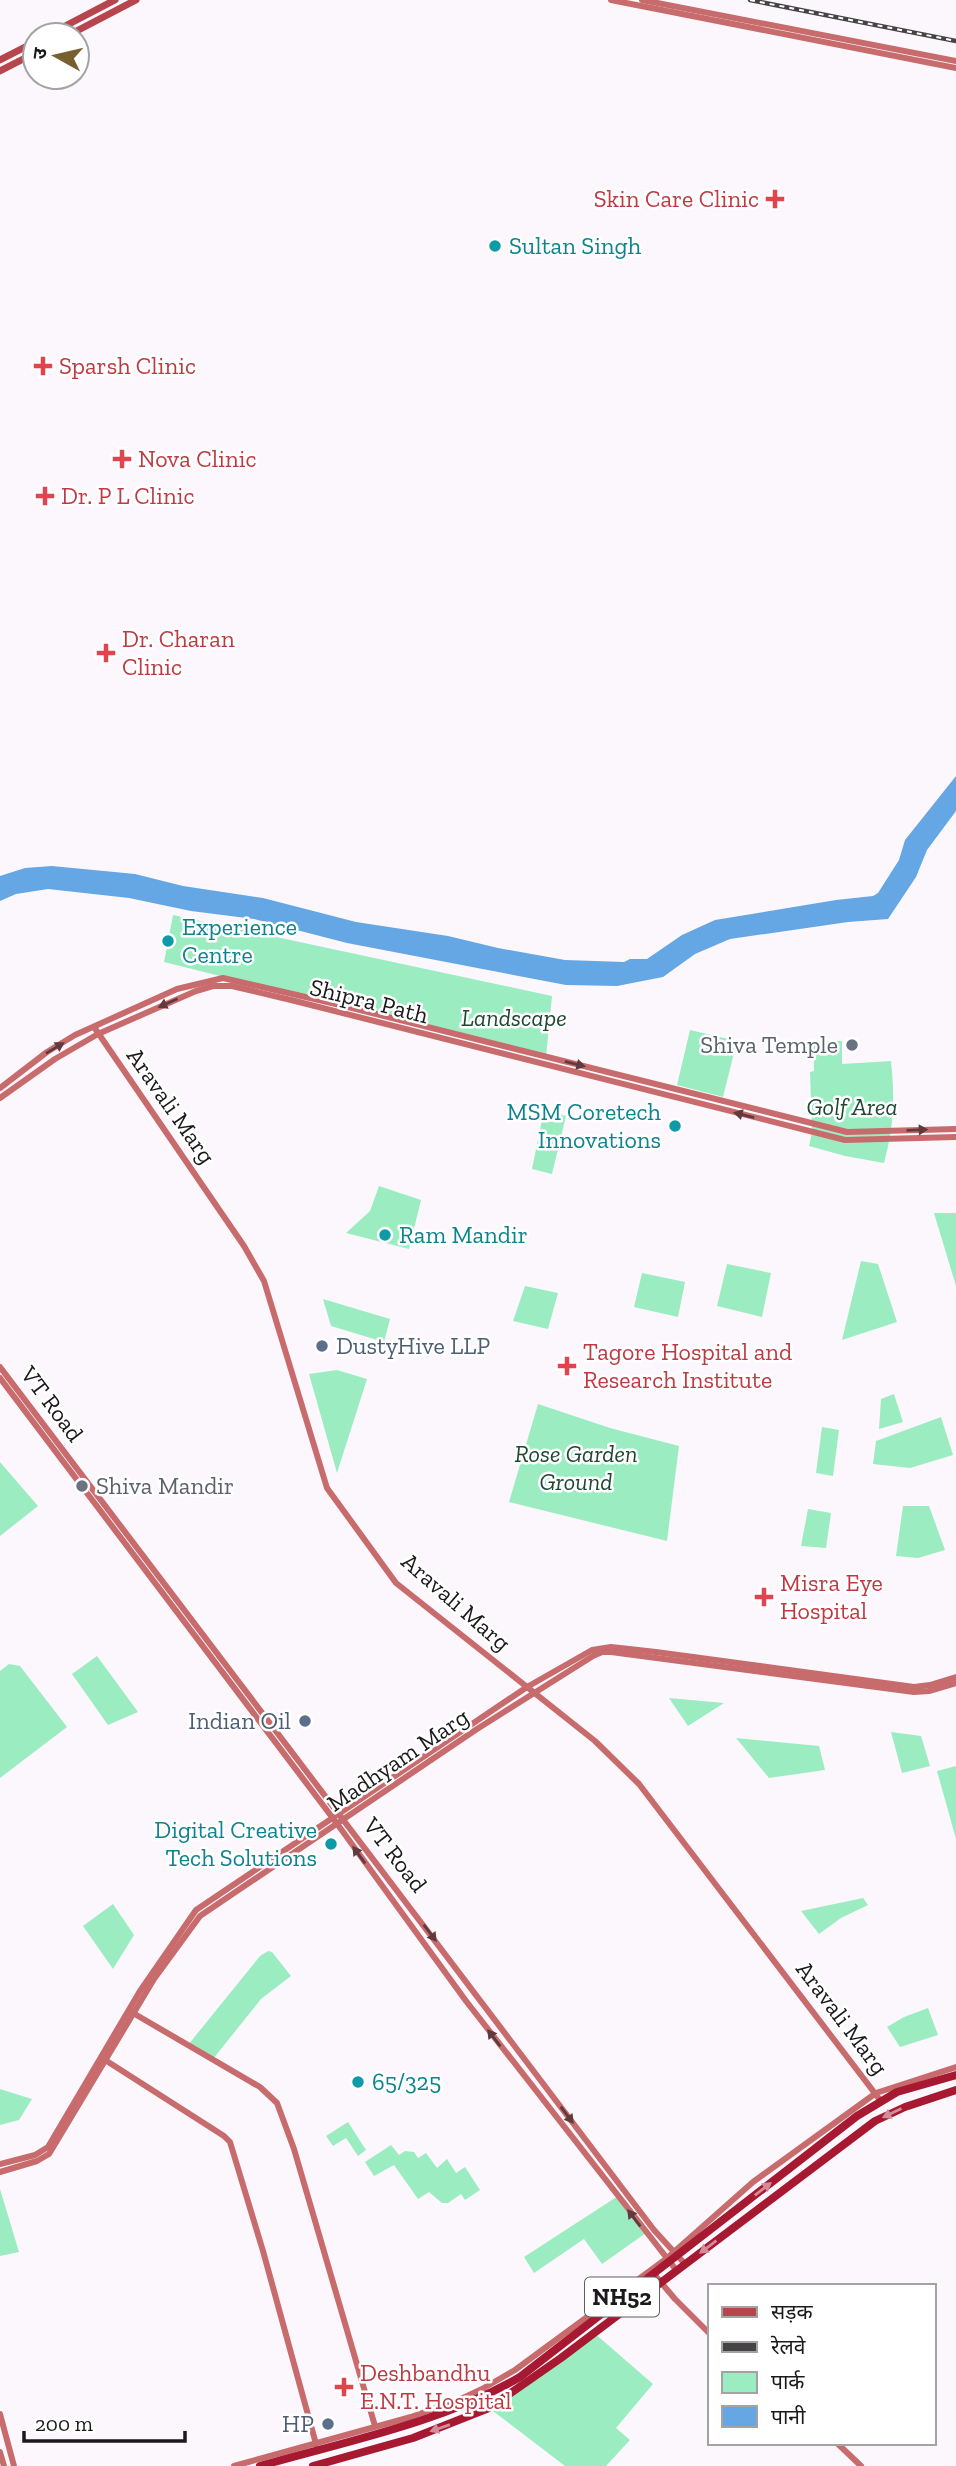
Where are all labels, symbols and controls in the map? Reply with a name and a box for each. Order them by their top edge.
north arrow [21,21,91,91]
text: उ [27,46,52,61]
place label: Skin Care Clinic [594,184,759,213]
marker: Skin Care Clinic [765,189,785,209]
place label: Sultan Singh [509,231,642,260]
marker: Sultan Singh [487,238,503,254]
place label: Sparsh Clinic [59,351,196,380]
marker: Sparsh Clinic [33,356,53,376]
place label: Nova Clinic [138,444,257,473]
marker: Nova Clinic [112,449,132,469]
place label: Dr. P L Clinic [61,481,195,510]
marker: Dr. P L Clinic [35,486,55,506]
place label: Dr. Charan Clinic [122,624,235,681]
marker: Dr. Charan Clinic [96,643,116,663]
place label: Experience Centre [182,912,297,969]
marker: Experience Centre [160,933,176,949]
street label: Shipra Path [307,972,432,1029]
one-way arrow [158,997,178,1009]
park label: Landscape [461,1003,567,1032]
place label: Shiva Temple [700,1030,838,1059]
marker: Shiva Temple [844,1037,860,1053]
one-way arrow [45,1041,64,1054]
street label: Aravali Marg [121,1042,222,1169]
one-way arrow [564,1059,586,1070]
park label: Golf Area [806,1092,898,1121]
place label: MSM Coretech Innovations [507,1097,662,1154]
one-way arrow [733,1110,755,1121]
marker: MSM Coretech Innovations [667,1118,683,1134]
one-way arrow [906,1125,928,1136]
place label: Ram Mandir [399,1220,528,1249]
marker: Ram Mandir [377,1227,393,1243]
place label: DustyHive LLP [336,1331,490,1360]
place label: Tagore Hospital and Research Institute [583,1337,792,1394]
marker: DustyHive LLP [314,1338,330,1354]
marker: Tagore Hospital and Research Institute [557,1356,577,1376]
street label: VT Road [14,1359,90,1447]
park label: Rose Garden Ground [514,1439,638,1496]
place label: Shiva Mandir [96,1471,234,1500]
marker: Shiva Mandir [74,1478,90,1494]
street label: Aravali Marg [396,1546,517,1657]
place label: Misra Eye Hospital [780,1568,883,1625]
marker: Misra Eye Hospital [754,1587,774,1607]
street label: Madhyam Marg [321,1702,474,1818]
place label: Indian Oil [188,1706,291,1735]
marker: Indian Oil [297,1713,313,1729]
street label: VT Road [357,1811,434,1898]
place label: Digital Creative Tech Solutions [154,1815,317,1872]
marker: Digital Creative Tech Solutions [323,1836,339,1852]
one-way arrow [352,1846,366,1864]
one-way arrow [423,1924,437,1942]
street label: Aravali Marg [790,1955,895,2080]
one-way arrow [488,2029,502,2047]
place label: 65/325 [372,2067,441,2096]
marker: 65/325 [350,2074,366,2090]
one-way arrow [559,2106,573,2124]
one-way arrow [882,2107,902,2118]
one-way arrow [753,2181,771,2196]
one-way arrow [626,2209,641,2227]
one-way arrow [699,2239,717,2253]
road number: NH52 [585,2278,659,2316]
legend [708,2284,935,2445]
text: सड़क [771,2299,813,2324]
text: रेलवे [770,2334,806,2359]
place label: Deshbandhu E.N.T. Hospital [360,2358,512,2415]
text: पार्क [771,2369,805,2394]
marker: Deshbandhu E.N.T. Hospital [334,2377,354,2397]
scale bar [24,2400,186,2444]
text: पानी [771,2404,806,2429]
place label: HP [282,2409,314,2438]
text: 200 m [35,2411,93,2436]
marker: HP [320,2416,336,2432]
one-way arrow [429,2423,450,2434]

